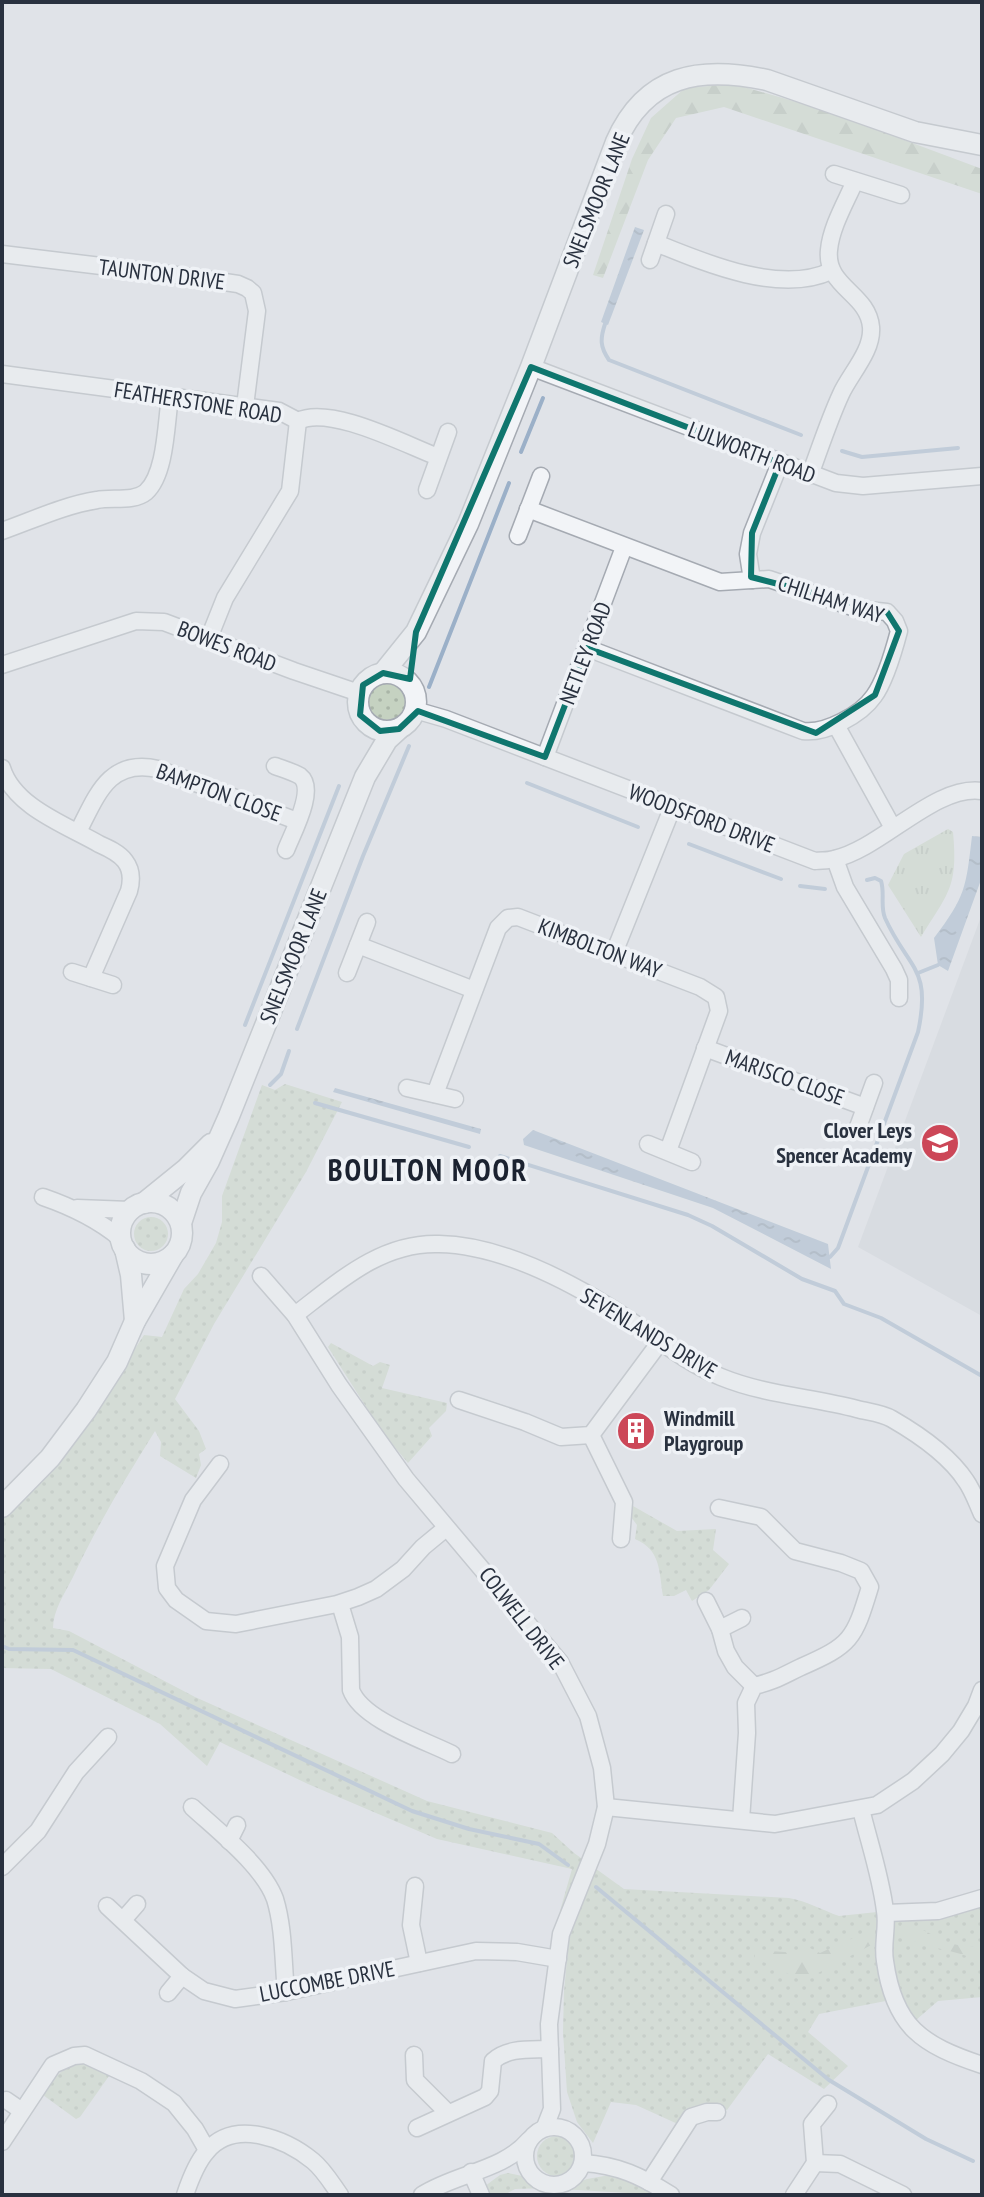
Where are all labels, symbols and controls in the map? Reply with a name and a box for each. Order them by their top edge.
street label: SNELSMOOR LANE [556,128,636,272]
street label: TAUNTON DRIVE [97,252,227,296]
street label: FEATHERSTONE ROAD [112,375,284,429]
street label: LULWORTH ROAD [684,415,820,489]
street label: CHILHAM WAY [774,569,888,629]
street label: NETLEY ROAD [553,598,617,708]
street label: BOWES ROAD [173,614,281,678]
street label: BAMPTON CLOSE [153,756,285,828]
street label: WOODSFORD DRIVE [625,777,779,859]
street label: SNELSMOOR LANE [253,884,333,1028]
street label: KIMBOLTON WAY [534,912,666,984]
street label: MARISCO CLOSE [722,1043,848,1111]
place label: Clover Leys Spencer Academy [776,1116,913,1169]
school or university icon: Clover Leys Spencer Academy [919,1122,961,1164]
district label: BOULTON MOOR [328,1150,528,1189]
street label: SEVENLANDS DRIVE [576,1281,722,1385]
place label: Windmill Playgroup [663,1404,743,1457]
building icon: Windmill Playgroup [615,1410,657,1452]
street label: COLWELL DRIVE [473,1561,571,1675]
street label: LUCCOMBE DRIVE [257,1954,397,2008]

